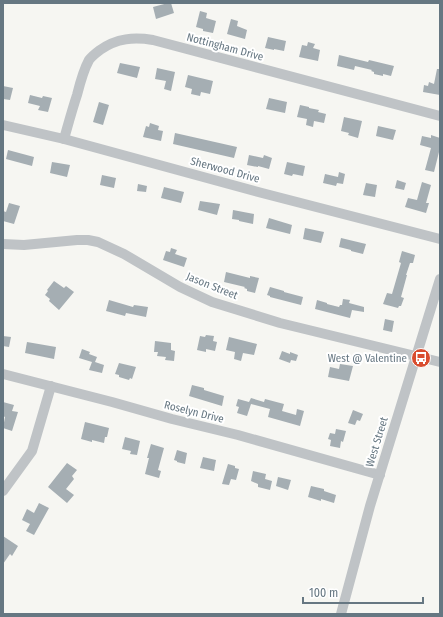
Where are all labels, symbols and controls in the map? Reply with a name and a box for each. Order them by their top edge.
street label: Nottingham Drive [185,31,265,63]
street label: Sherwood Drive [189,155,261,185]
street label: Jason Street [184,270,240,302]
bus stop icon: West @ Valentine [410,347,432,369]
place label: West @ Valentine [328,352,407,365]
street label: Roselyn Drive [163,398,225,426]
street label: West Street [363,415,391,469]
scale bar [303,579,423,605]
text: 100 m [309,586,338,600]

